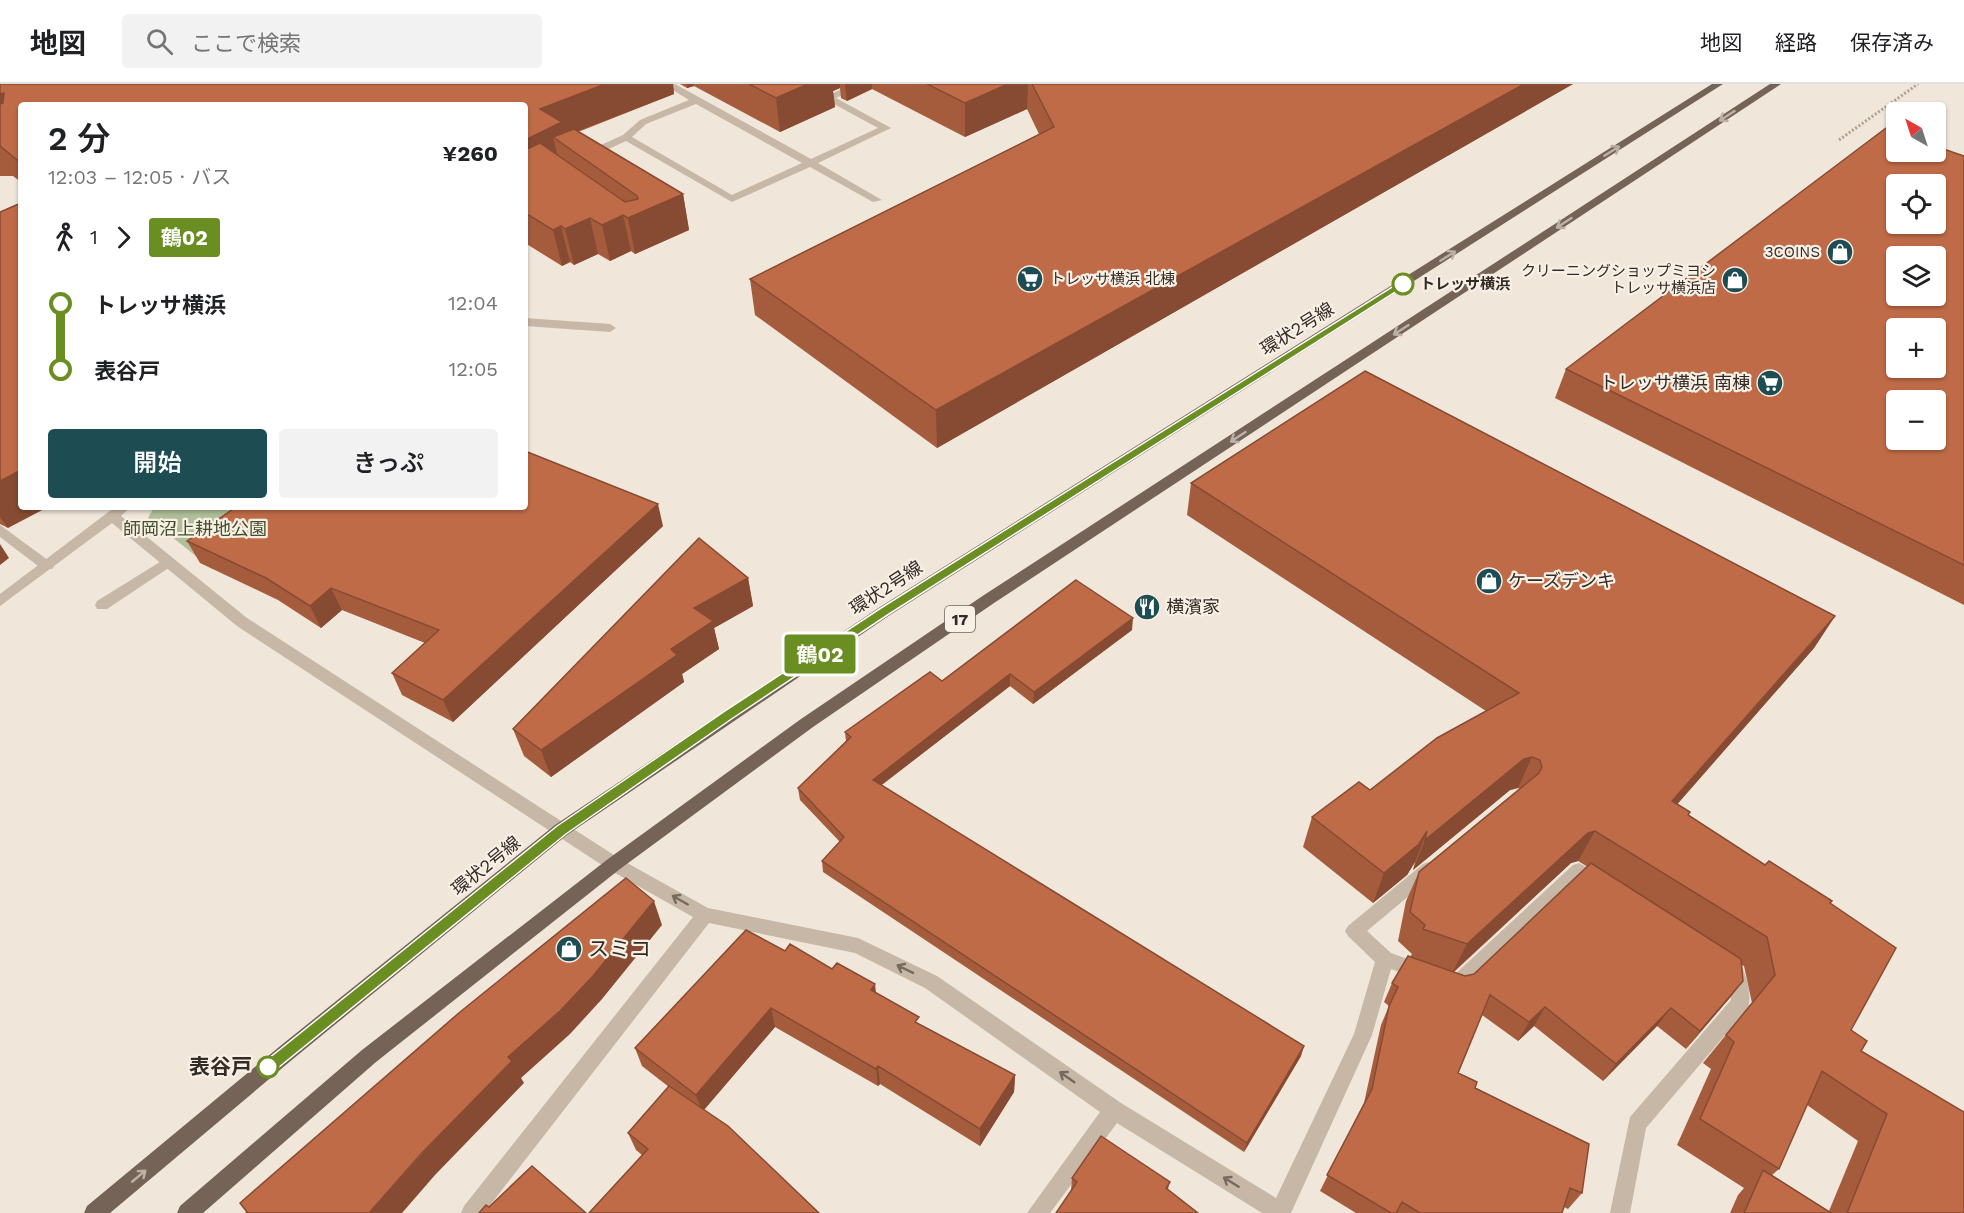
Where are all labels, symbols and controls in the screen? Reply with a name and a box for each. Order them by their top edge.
search box [122,14,542,68]
icon: search [143,25,176,58]
text: 地図 [30,27,86,60]
text: 地図 [1700,30,1742,55]
text: 経路 [1775,30,1817,55]
text: 保存済み [1850,30,1934,55]
text: ここで検索 [191,31,301,56]
north arrow [1886,102,1946,162]
map controls [1886,102,1946,450]
one-way arrow [1719,110,1736,122]
text: 2 分 [48,119,111,158]
text: ¥260 [443,141,498,166]
one-way arrow [1603,145,1620,157]
text: 12:03 – 12:05 · バス [48,165,231,189]
button: locate [1886,174,1946,234]
one-way arrow [1556,217,1573,229]
icon: walk [48,221,81,254]
icon: forward [107,221,140,254]
text: 1 [90,225,98,249]
text: 鶴02 [161,225,208,250]
shop icon: 3COINS [1825,237,1855,267]
place label: 3COINS [1765,243,1820,261]
button: layers [1886,246,1946,306]
one-way arrow [1439,250,1456,262]
place label: クリーニングショップミヨシ トレッサ横浜店 [1521,262,1716,297]
supermarket icon: トレッサ横浜 北棟 [1015,264,1045,294]
shop icon: クリーニングショップミヨシ トレッサ横浜店 [1720,265,1750,295]
place label: トレッサ横浜 北棟 [1050,270,1175,288]
marker: トレッサ横浜 [1392,273,1414,295]
place label: トレッサ横浜 [1420,275,1511,293]
text: 12:04 [448,291,498,315]
text: トレッサ横浜 [94,293,226,318]
street label: 環状2号線 [1256,298,1337,359]
button: + [1886,318,1946,378]
one-way arrow [1393,324,1410,336]
text: 12:05 [449,357,498,381]
text: 表谷戸 [94,359,160,384]
supermarket icon: トレッサ横浜 南棟 [1755,368,1785,398]
place label: トレッサ横浜 南棟 [1600,372,1750,393]
button: − [1886,390,1946,450]
button: 開始 [48,429,267,498]
button: きっぷ [279,429,498,498]
one-way arrow [1229,430,1246,443]
park label: 師岡沼上耕地公園 [123,518,267,539]
street label: 環状2号線 [845,556,926,619]
shop icon: ケーズデンキ [1474,566,1504,596]
place label: ケーズデンキ [1508,570,1615,591]
restaurant icon: 横濱家 [1132,592,1162,622]
place label: 横濱家 [1166,596,1220,617]
road number: 17 [945,606,975,632]
line badge: 鶴02 [786,634,854,674]
text: 鶴02 [796,642,844,667]
street label: 環状2号線 [447,831,524,900]
one-way arrow [672,894,689,906]
shop icon: スミコ [554,934,584,964]
place label: スミコ [588,936,651,961]
one-way arrow [896,963,914,975]
place label: 表谷戸 [189,1054,252,1079]
marker: 表谷戸 [257,1056,279,1078]
one-way arrow [1059,1071,1076,1083]
one-way arrow [131,1169,147,1182]
one-way arrow [1223,1176,1240,1188]

